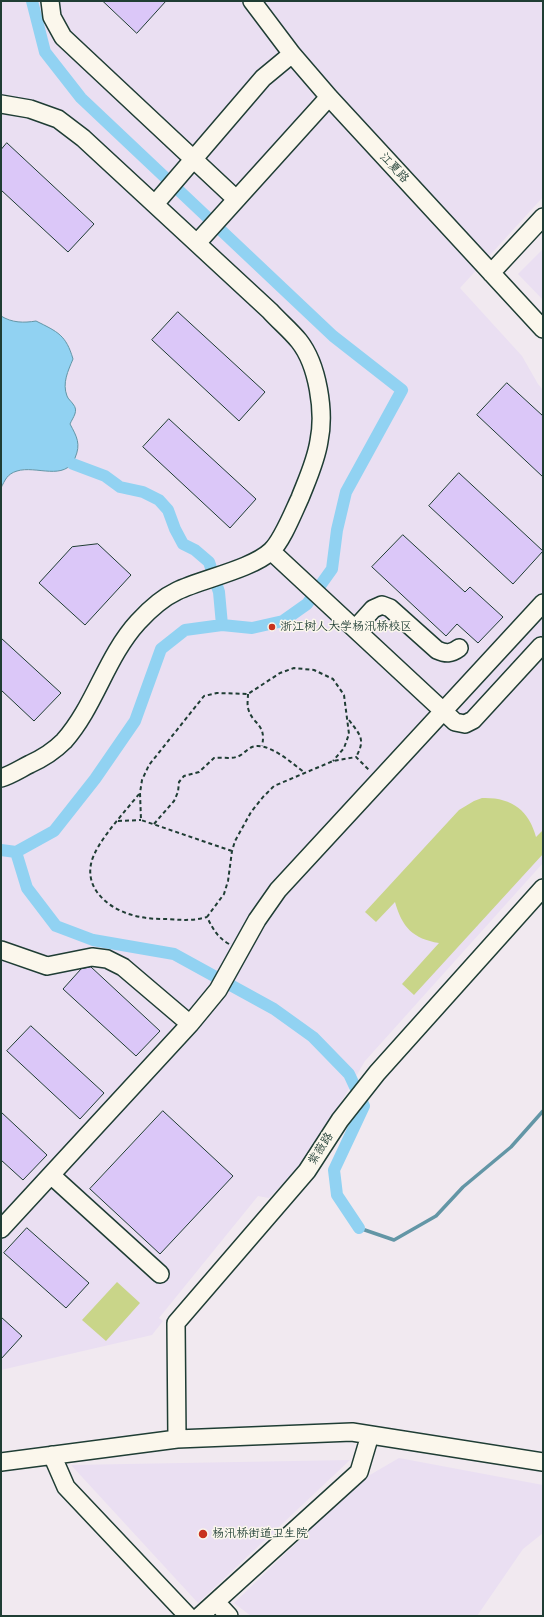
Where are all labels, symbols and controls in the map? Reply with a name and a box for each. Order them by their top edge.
street label: 江夏路 [376,150,412,186]
place label: 浙江树人大学杨汛桥校区 [280,620,412,634]
marker: 浙江树人大学杨汛桥校区 [267,622,277,632]
street label: 紫薇路 [305,1130,337,1168]
place label: 杨汛桥街道卫生院 [212,1527,308,1541]
marker: 杨汛桥街道卫生院 [197,1528,209,1540]

